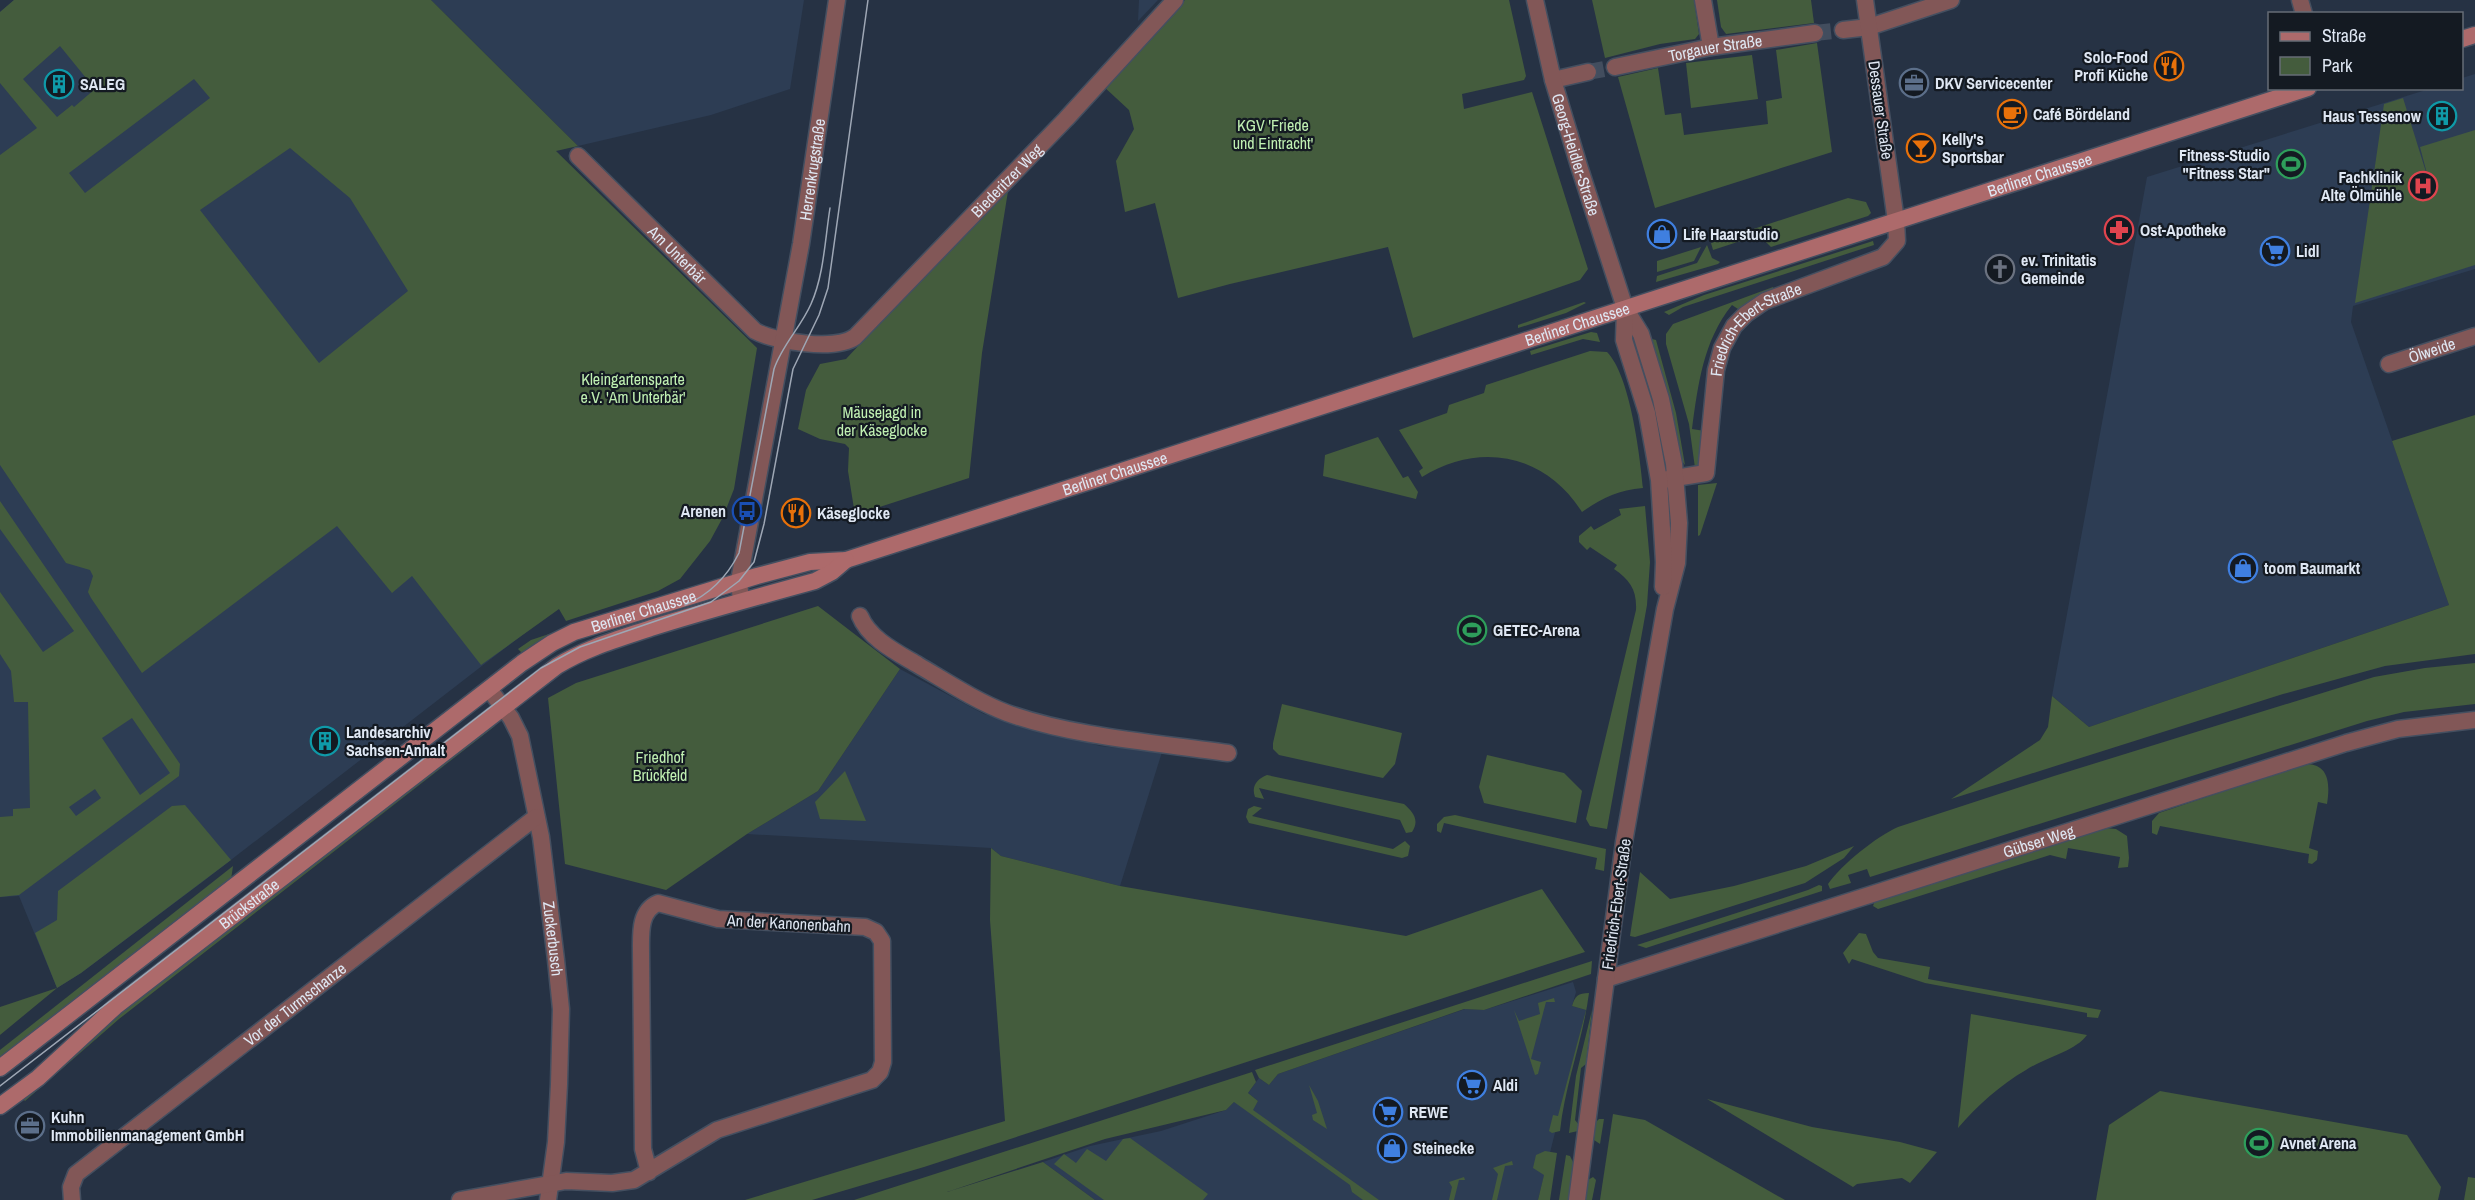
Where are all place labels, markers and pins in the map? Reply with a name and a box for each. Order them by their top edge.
place label: Solo-Food Profi Küche [2074,46,2148,86]
restaurant icon: Solo-Food Profi Küche [2153,50,2185,82]
office icon: DKV Servicecenter [1898,67,1930,99]
building icon: SALEG [43,68,75,100]
place label: DKV Servicecenter [1935,72,2053,94]
place label: SALEG [80,73,125,95]
cafe icon: Café Bördeland [1996,98,2028,130]
building icon: Haus Tessenow [2426,100,2458,132]
place label: Café Bördeland [2033,103,2130,125]
place label: Haus Tessenow [2323,105,2422,127]
place label: Kelly's Sportsbar [1942,128,2005,168]
bar icon: Kelly's Sportsbar [1905,132,1937,164]
place label: Fitness-Studio "Fitness Star" [2179,144,2270,184]
sports icon: Fitness-Studio "Fitness Star" [2275,148,2307,180]
place label: Fachklinik Alte Ölmühle [2321,166,2403,206]
hospital icon: Fachklinik Alte Ölmühle [2407,170,2439,202]
pharmacy icon: Ost-Apotheke [2103,214,2135,246]
shop icon: Life Haarstudio [1646,218,1678,250]
place label: Ost-Apotheke [2140,219,2226,241]
place label: Life Haarstudio [1683,223,1779,245]
supermarket icon: Lidl [2259,235,2291,267]
place label: Lidl [2296,240,2319,262]
place label: ev. Trinitatis Gemeinde [2021,249,2097,289]
church icon: ev. Trinitatis Gemeinde [1984,253,2016,285]
bus stop icon: Arenen [731,495,763,527]
restaurant icon: Käseglocke [780,497,812,529]
place label: Arenen [681,500,726,522]
place label: Käseglocke [817,502,890,524]
shop icon: toom Baumarkt [2227,552,2259,584]
place label: toom Baumarkt [2264,557,2361,579]
sports icon: GETEC-Arena [1456,614,1488,646]
place label: GETEC-Arena [1493,619,1580,641]
place label: Landesarchiv Sachsen-Anhalt [346,721,446,761]
building icon: Landesarchiv Sachsen-Anhalt [309,725,341,757]
supermarket icon: Aldi [1456,1069,1488,1101]
place label: Aldi [1493,1074,1518,1096]
supermarket icon: REWE [1372,1096,1404,1128]
place label: REWE [1409,1101,1449,1123]
place label: Kuhn Immobilienmanagement GmbH [51,1106,244,1146]
office icon: Kuhn Immobilienmanagement GmbH [14,1110,46,1142]
sports icon: Avnet Arena [2243,1127,2275,1159]
shop icon: Steinecke [1376,1132,1408,1164]
place label: Avnet Arena [2280,1132,2357,1154]
place label: Steinecke [1413,1137,1474,1159]

